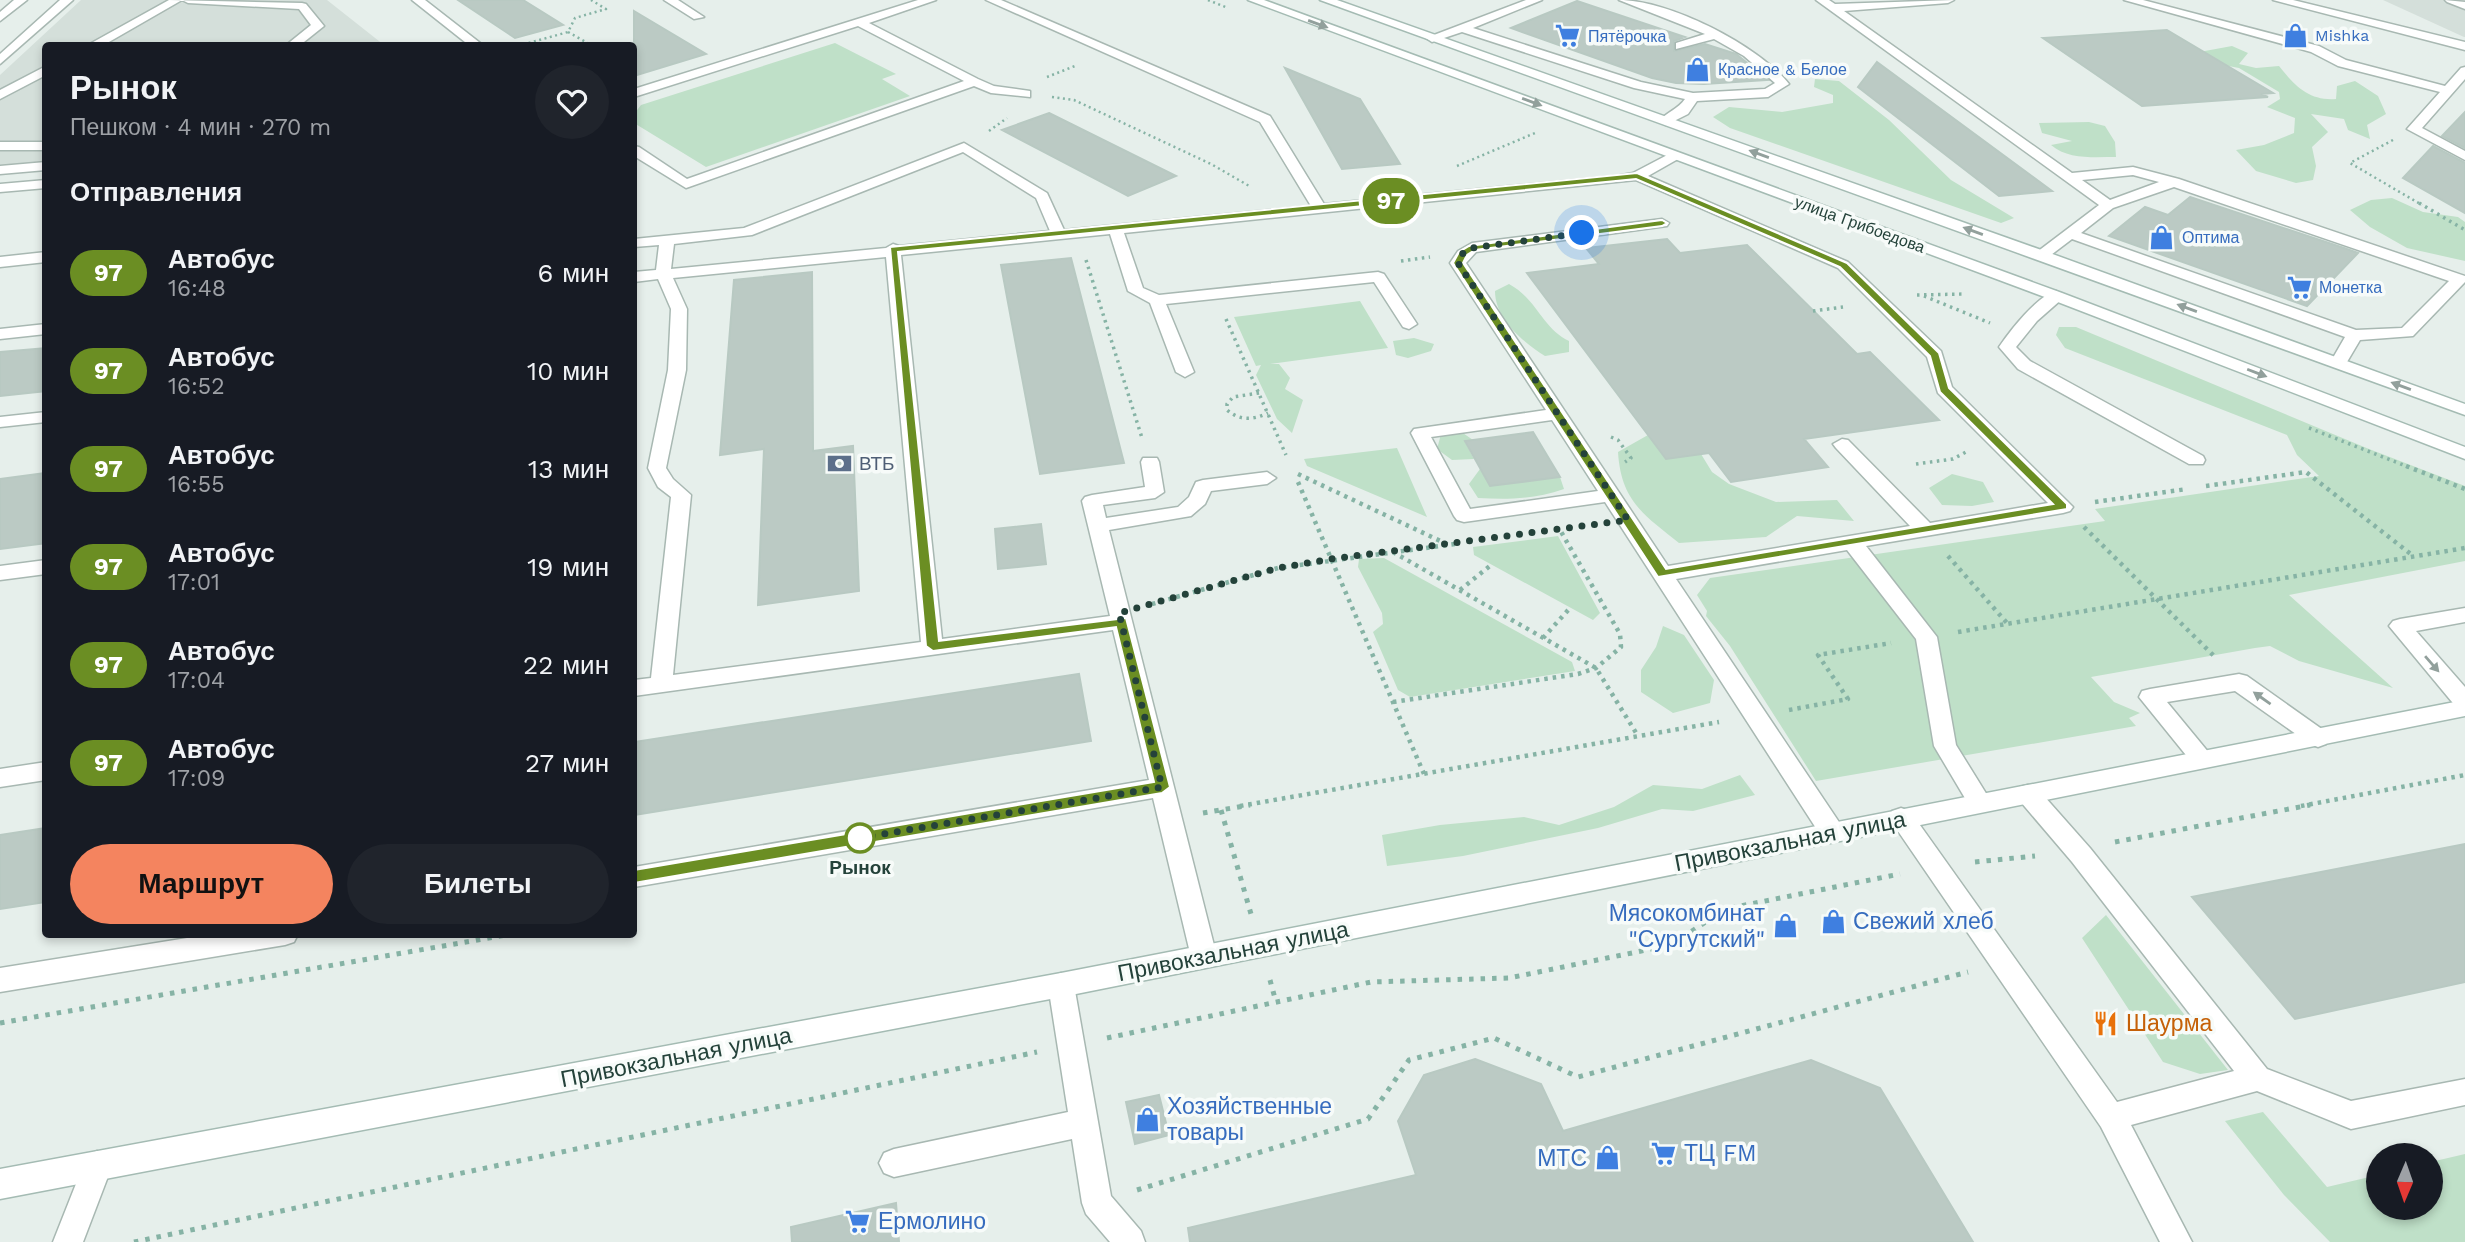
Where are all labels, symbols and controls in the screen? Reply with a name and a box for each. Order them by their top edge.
one-way arrow [1308,18,1329,29]
shop icon: Mishka [2281,21,2309,49]
supermarket icon: Пятёрочка [1554,22,1582,50]
place label: Mishka [2315,26,2369,45]
place label: Пятёрочка [1588,27,1667,46]
shop icon: Красное & Белое [1684,55,1712,83]
place label: Красное & Белое [1718,60,1847,79]
button: heart [535,65,609,139]
text: Рынок [70,68,177,107]
one-way arrow [1521,97,1542,108]
text: Пешком · 4 мин · 270 m [70,114,331,141]
one-way arrow [1749,148,1770,159]
text: Отправления [70,177,242,207]
line badge: 97 [1360,178,1422,224]
text: 97 [1377,187,1405,215]
street label: улица Грибоедова [1792,192,1928,257]
your location [1564,215,1599,250]
shop icon: Оптима [2148,223,2176,251]
one-way arrow [1963,225,1984,236]
place label: Оптима [2182,228,2239,247]
text: Автобус [168,244,275,274]
text: 6 мин [538,258,609,288]
text: 97 [94,259,123,287]
supermarket icon: Монетка [2285,273,2313,301]
text: 16:48 [168,275,226,302]
place label: Монетка [2319,278,2382,297]
one-way arrow [2177,302,2198,313]
text: Автобус [168,342,275,372]
text: 10 мин [527,356,609,386]
text: 97 [94,357,123,385]
one-way arrow [2247,368,2268,379]
text: 16:52 [168,373,225,400]
one-way arrow [2391,381,2412,392]
text: Автобус [168,440,275,470]
bank icon: ВТБ [825,449,853,477]
place label: ВТБ [859,452,894,475]
text: 13 мин [528,454,609,484]
text: 97 [94,455,123,483]
text: 16:55 [168,471,225,498]
text: Автобус [168,538,275,568]
text: 19 мин [527,552,609,582]
text: 97 [94,553,123,581]
text: 17:01 [168,569,220,596]
text: Автобус [168,636,275,666]
text: 22 мин [523,650,609,680]
text: 97 [94,651,123,679]
one-way arrow [2424,656,2439,673]
text: 17:04 [168,667,225,694]
one-way arrow [2253,691,2271,705]
text: Автобус [168,734,275,764]
text: 27 мин [525,748,609,778]
text: 97 [94,749,123,777]
text: 17:09 [168,765,225,792]
street label: Привокзальная улица [1672,806,1908,877]
marker: Рынок [845,823,875,853]
button: Маршрут [70,844,333,924]
button: Билеты [347,844,609,924]
place label: Рынок [829,856,891,879]
place label: Мясокомбинат "Сургутский" [1609,900,1765,953]
shop icon: Свежий хлеб [1819,907,1847,935]
place label: Свежий хлеб [1853,908,1994,935]
shop icon: Мясокомбинат "Сургутский" [1771,912,1799,940]
street label: Привокзальная улица [1115,916,1351,987]
restaurant icon: Шаурма [2092,1009,2120,1037]
place label: Шаурма [2126,1010,2212,1037]
street label: Привокзальная улица [558,1022,794,1093]
place label: Хозяйственные товары [1167,1093,1332,1146]
shop icon: Хозяйственные товары [1133,1105,1161,1133]
supermarket icon: ТЦ FM [1650,1139,1678,1167]
place label: ТЦ FM [1684,1140,1757,1167]
north arrow [2366,1143,2443,1220]
map controls [2366,1143,2443,1220]
shop icon: МТС [1593,1144,1621,1172]
place label: МТС [1537,1145,1587,1172]
supermarket icon: Ермолино [844,1207,872,1235]
place label: Ермолино [878,1208,986,1235]

